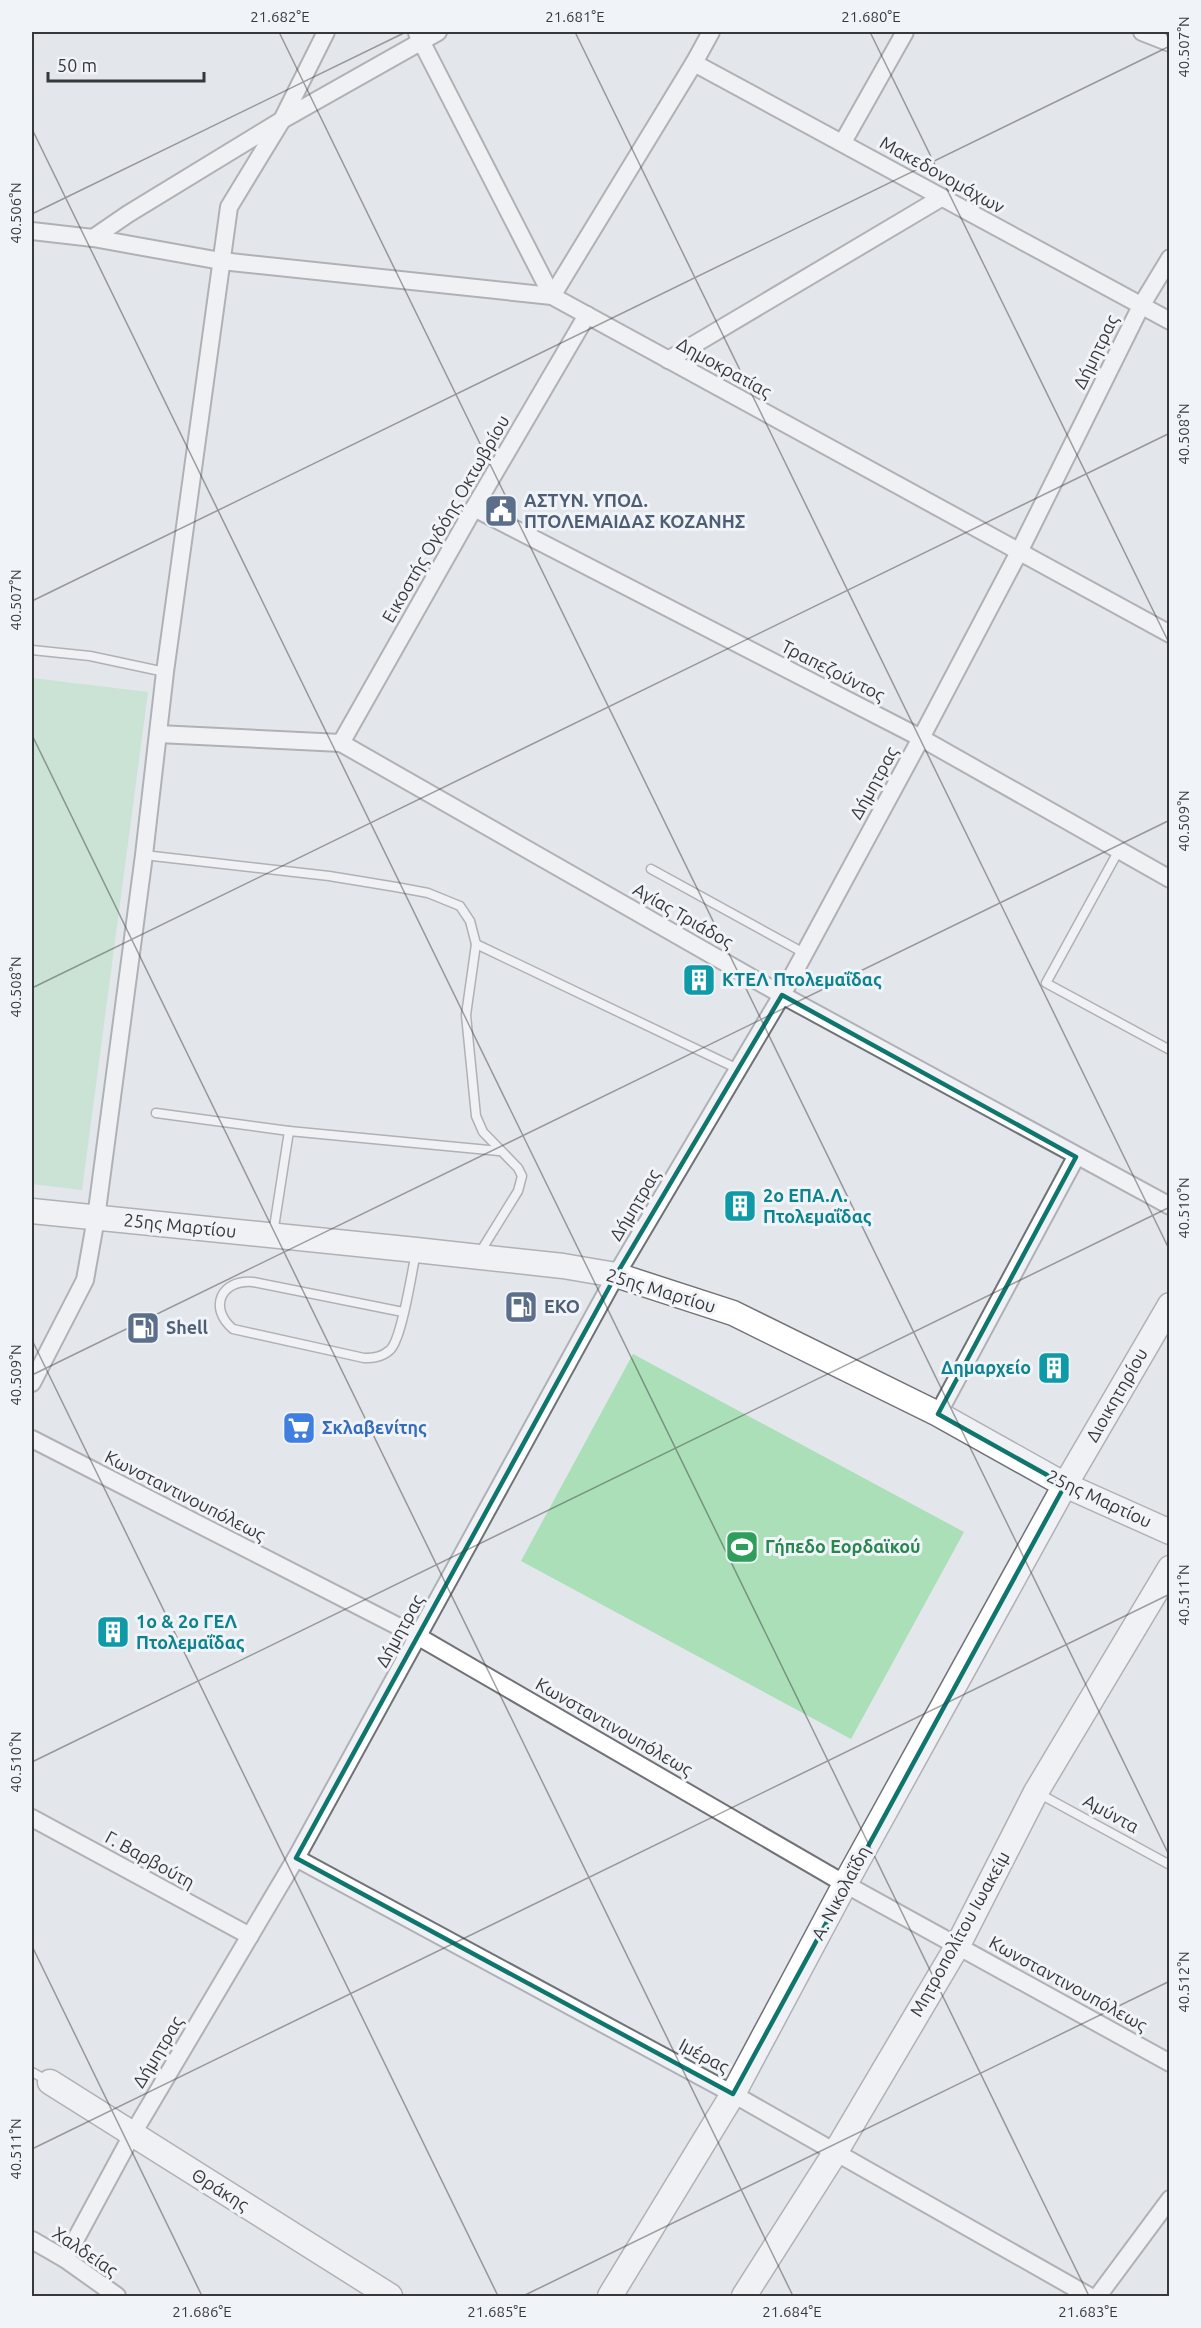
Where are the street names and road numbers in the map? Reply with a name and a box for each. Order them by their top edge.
street label: Μακεδονομάχων [877,132,1008,217]
street label: Δήμητρας [1069,311,1122,392]
street label: Δημοκρατίας [673,333,775,402]
street label: Εικοστής Ογδόης Οκτωβρίου [377,411,514,626]
street label: Τραπεζούντος [778,635,889,706]
street label: Δήμητρας [845,743,902,823]
street label: Αγίας Τριάδος [630,878,737,953]
street label: Δήμητρας [605,1165,664,1244]
street label: 25ης Μαρτίου [123,1209,237,1242]
street label: 25ης Μαρτίου [604,1264,718,1317]
street label: Διοικητηρίου [1081,1344,1151,1445]
street label: Κωνσταντινουπόλεως [101,1446,269,1545]
street label: 25ης Μαρτίου [1043,1465,1155,1532]
street label: Δήμητρας [371,1591,428,1671]
street label: Κωνσταντινουπόλεως [532,1673,696,1780]
street label: Αμύντα [1080,1790,1143,1837]
street label: Γ. Βαρβούτη [102,1826,199,1892]
street label: Α. Νικολαΐδη [807,1842,873,1943]
street label: Μητροπολίτου Ιωακείμ [905,1847,1013,2020]
street label: Κωνσταντινουπόλεως [986,1931,1151,2036]
street label: Δήμητρας [128,2012,187,2091]
street label: Ιμέρας [676,2034,733,2077]
street label: Θράκης [188,2164,253,2215]
street label: Χαλδείας [49,2222,122,2281]

